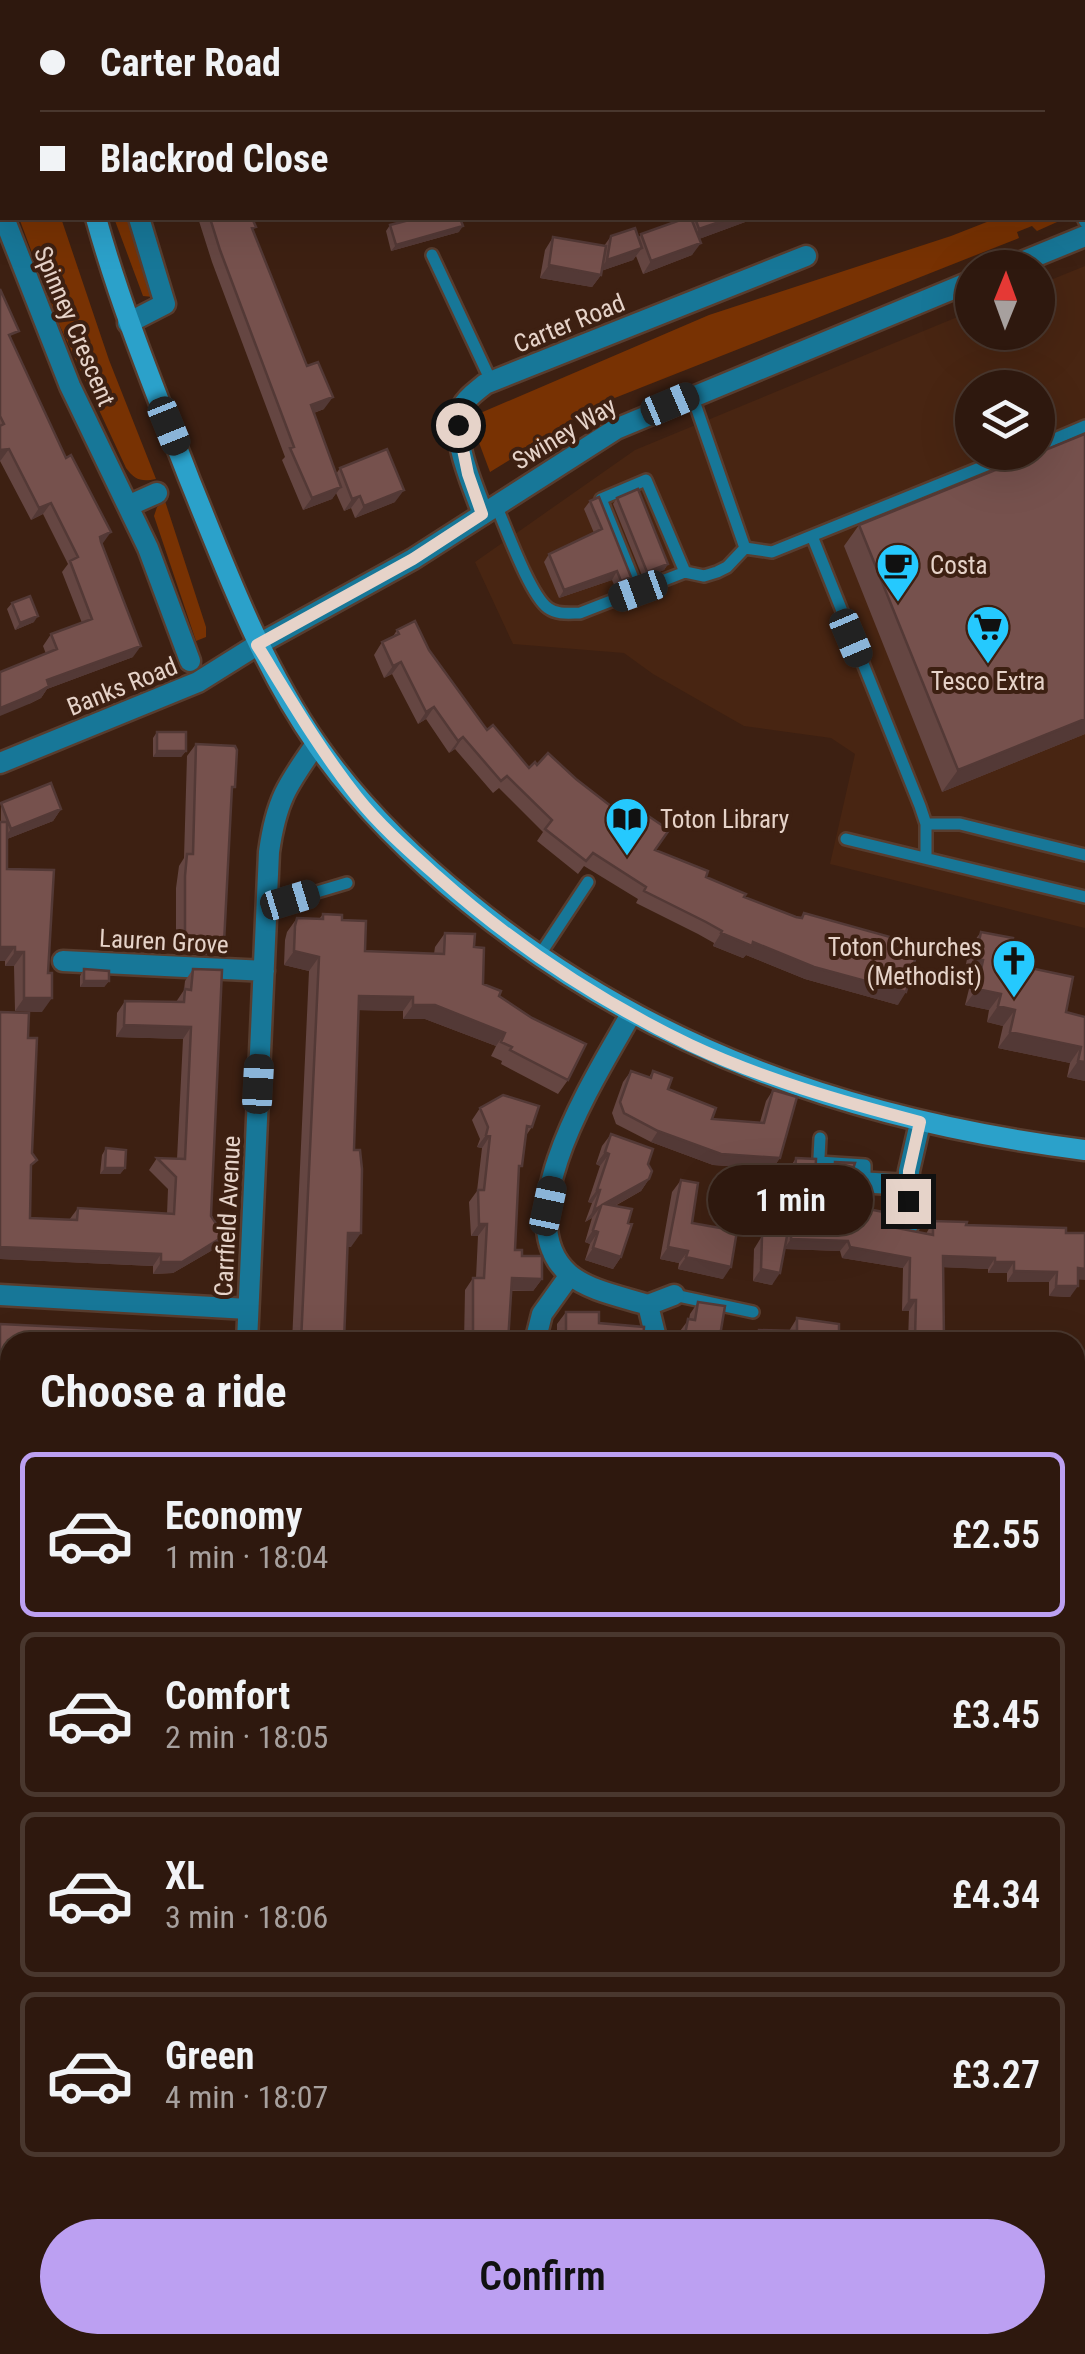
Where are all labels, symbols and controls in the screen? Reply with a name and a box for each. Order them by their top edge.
text: Carter Road [100,41,281,85]
text: Blackrod Close [100,137,328,181]
street label: Spinney Crescent [28,242,121,410]
north arrow [955,250,1055,350]
map controls [955,250,1055,470]
street label: Carter Road [509,288,629,359]
button: layers [955,370,1055,470]
car [637,378,703,430]
street label: Swiney Way [507,391,621,476]
car [144,393,194,459]
route start [436,403,481,448]
cafe icon: Costa [875,542,921,603]
place label: Costa [930,551,988,580]
car [605,567,671,615]
supermarket icon: Tesco Extra [965,604,1011,665]
car [825,605,877,671]
street label: Banks Road [63,651,182,722]
place label: Tesco Extra [931,667,1045,696]
library icon: Toton Library [604,796,650,857]
place label: Toton Library [660,805,789,834]
car [257,877,323,923]
street label: Lauren Grove [98,924,229,959]
place label: Toton Churches (Methodist) [828,933,982,991]
church icon: Toton Churches (Methodist) [991,938,1037,999]
car [241,1053,275,1115]
street label: Carrfield Avenue [209,1135,246,1297]
callout: 1 min [708,1166,873,1236]
car [527,1174,569,1238]
route end [886,1179,931,1224]
text: 1 min [755,1181,826,1219]
text: Choose a ride [40,1365,287,1418]
icon: car [45,1490,135,1580]
text: Economy [165,1494,302,1538]
text: £2.55 [952,1513,1040,1557]
text: 1 min · 18:04 [165,1538,328,1576]
icon: car [45,1670,135,1760]
text: Comfort [165,1674,290,1718]
text: £3.45 [952,1693,1040,1737]
text: 2 min · 18:05 [165,1718,328,1756]
icon: car [45,1850,135,1940]
text: XL [165,1854,204,1898]
text: £4.34 [952,1873,1040,1917]
text: 3 min · 18:06 [165,1898,328,1936]
icon: car [45,2030,135,2120]
text: Green [165,2034,255,2078]
text: £3.27 [952,2053,1040,2097]
text: 4 min · 18:07 [165,2078,328,2116]
button: Confirm [40,2219,1045,2334]

